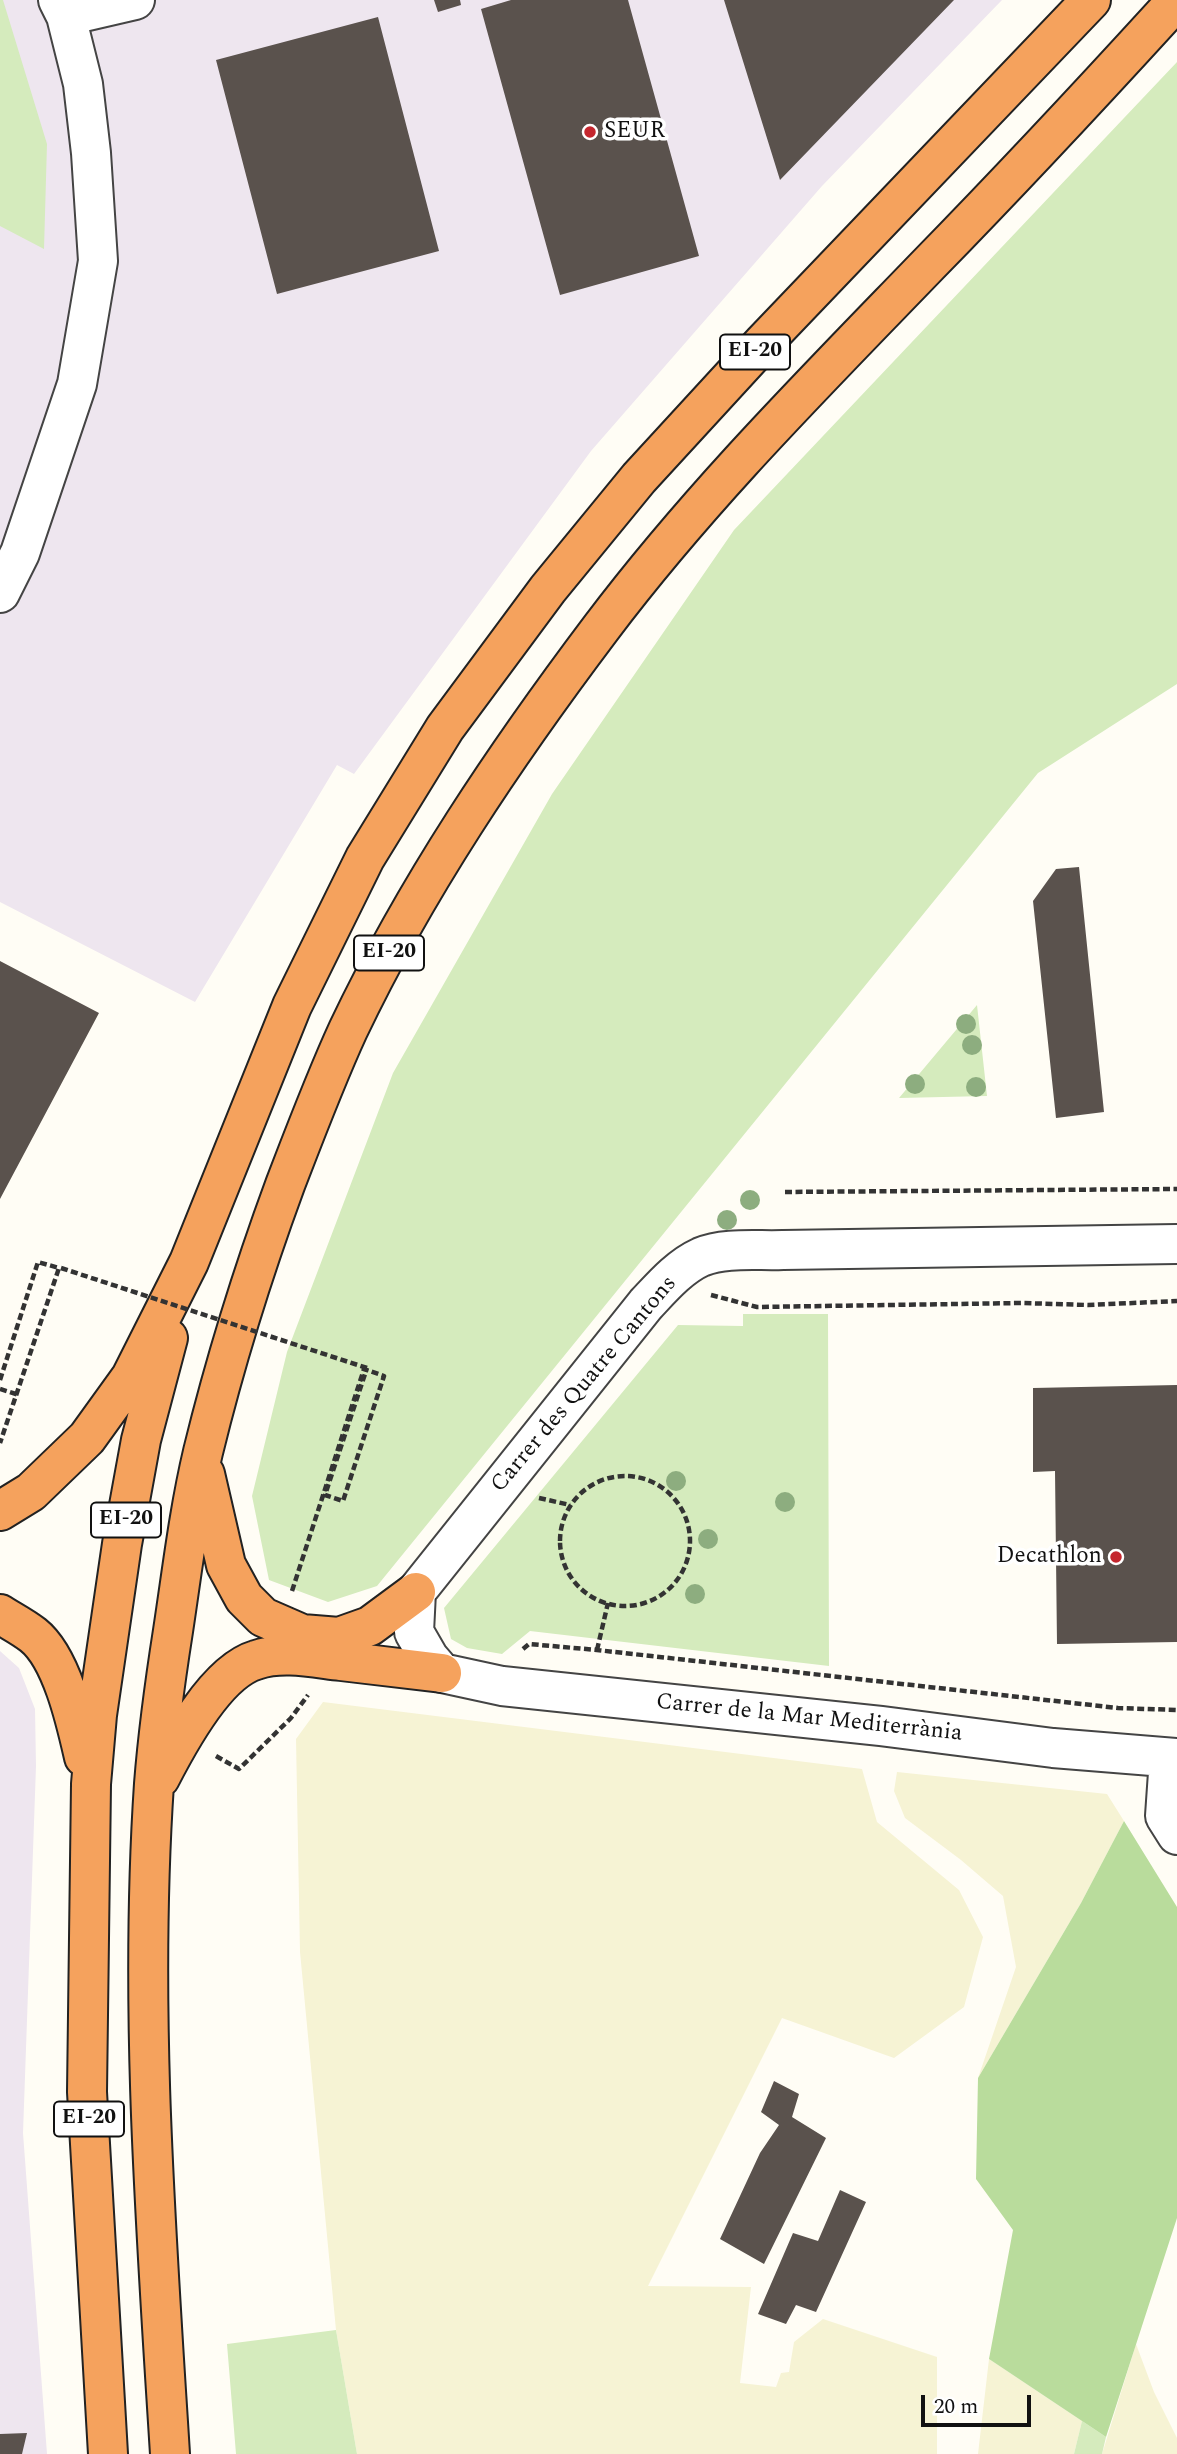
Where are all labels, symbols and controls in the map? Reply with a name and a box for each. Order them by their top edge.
place label: SEUR [604,118,665,146]
marker: SEUR [582,124,598,140]
road number: EI-20 [720,334,790,370]
road number: EI-20 [354,936,424,970]
street label: Carrer des Quatre Cantons [486,1271,684,1499]
road number: EI-20 [91,1502,161,1538]
place label: Decathlon [997,1543,1102,1571]
marker: Decathlon [1108,1549,1124,1565]
street label: Carrer de la Mar Mediterrània [654,1689,964,1749]
road number: EI-20 [54,2102,124,2136]
scale bar [925,2380,1035,2424]
text: 20 m [934,2391,978,2423]

